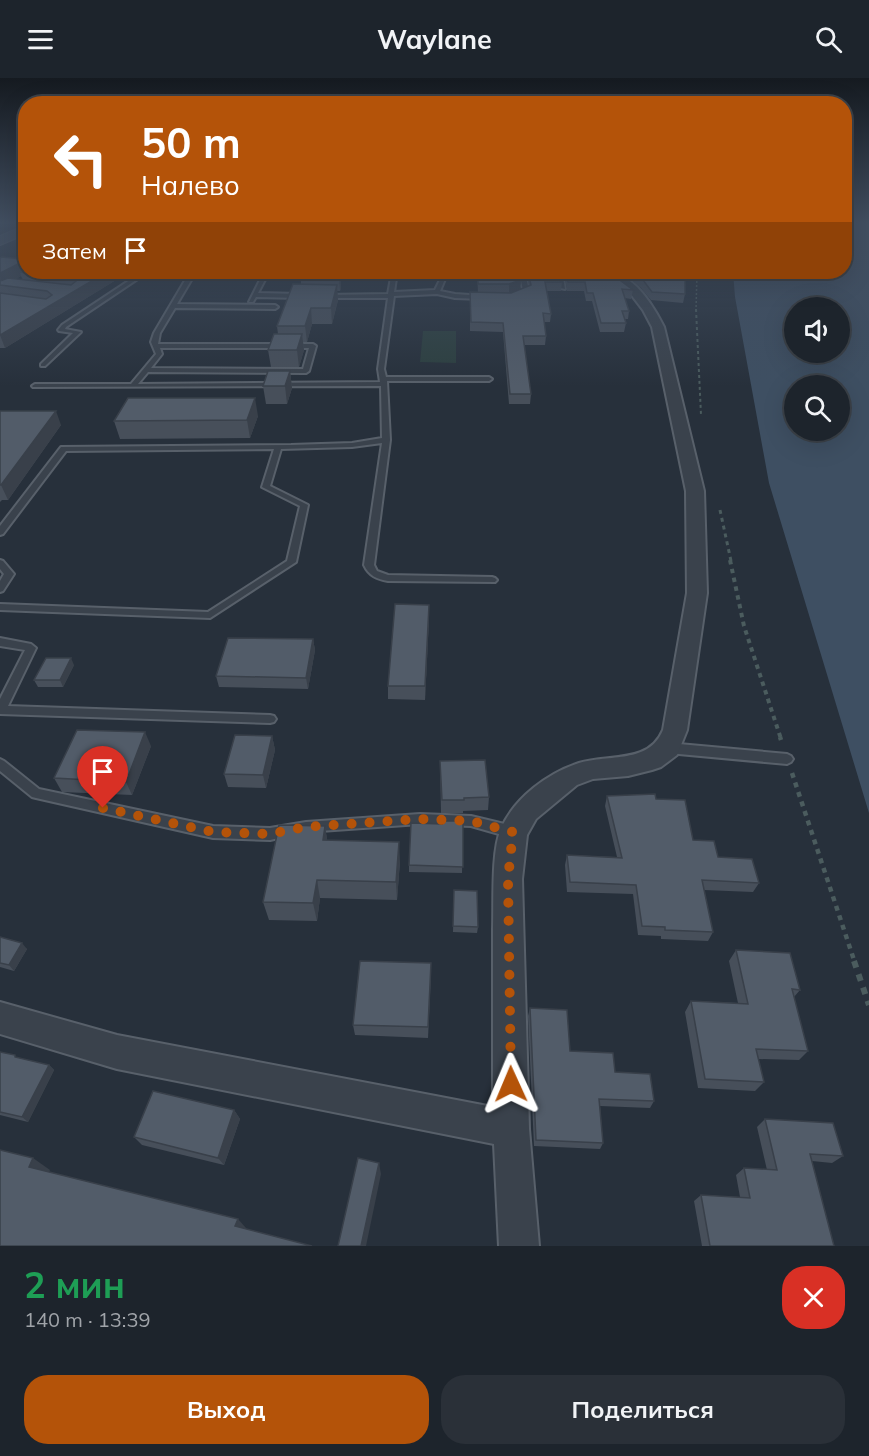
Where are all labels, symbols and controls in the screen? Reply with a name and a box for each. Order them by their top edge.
text: Waylane [377,22,492,56]
icon: menu [24,23,57,56]
icon: search [812,23,845,56]
text: 50 m [141,116,241,169]
icon: left [42,120,120,198]
text: Налево [141,168,240,202]
icon: arrive [119,234,152,267]
text: Затем [42,237,107,265]
map controls [784,297,850,441]
button: sound [784,297,850,363]
button: search [784,375,850,441]
pin [77,746,128,808]
icon: arrive [86,755,119,788]
position arrow [479,1052,543,1116]
text: 2 мин [24,1262,125,1307]
button: close [782,1266,845,1329]
text: 140 m · 13:39 [24,1307,150,1332]
button: Выход [24,1375,429,1444]
button: Поделиться [441,1375,845,1444]

